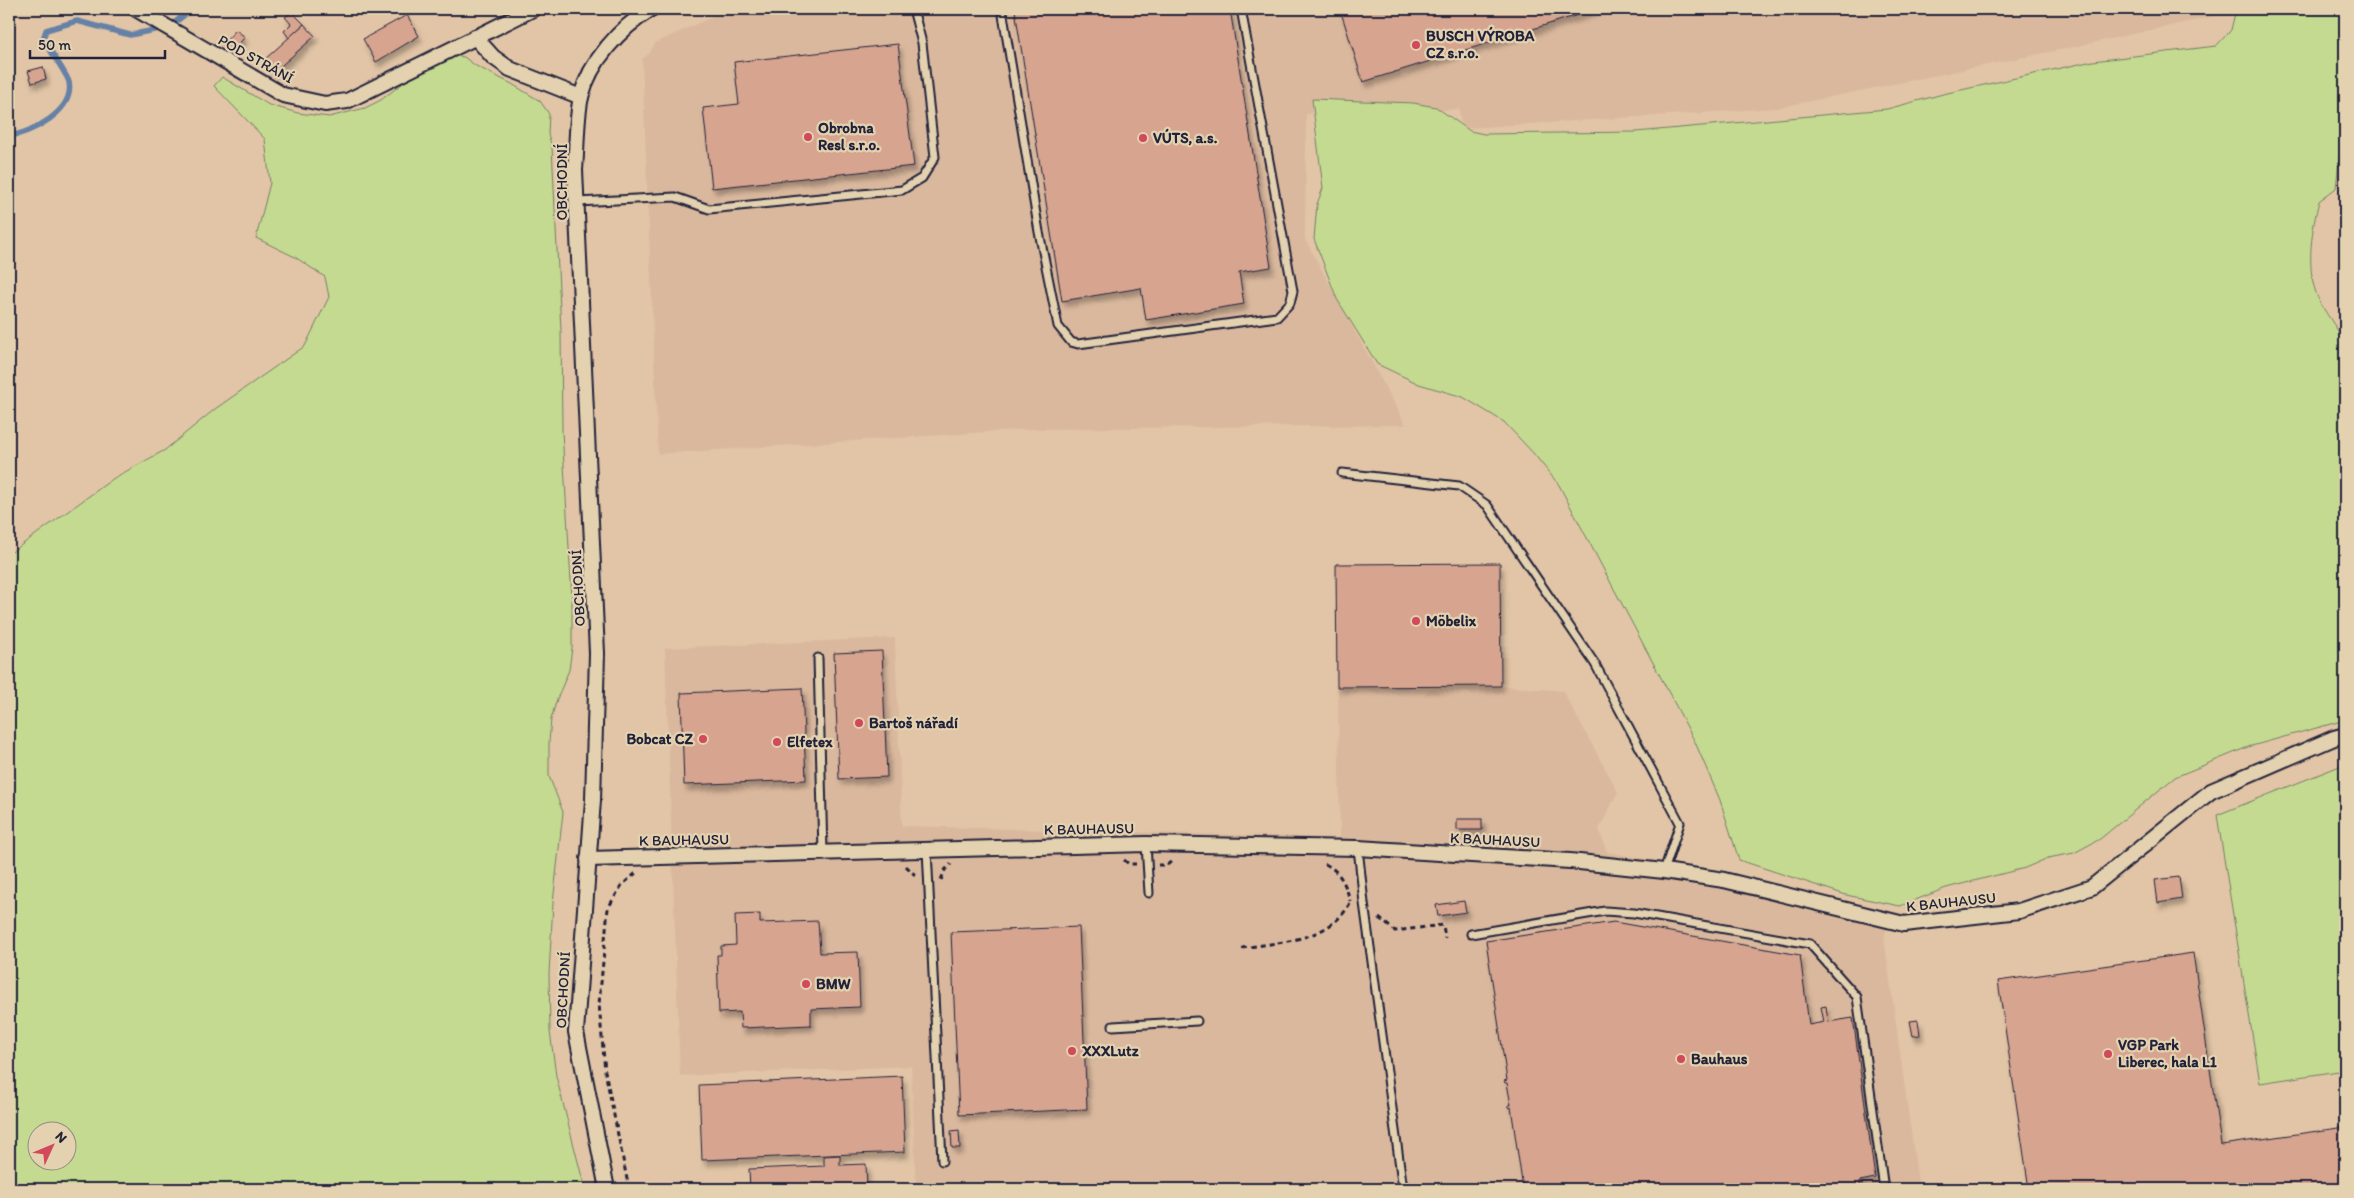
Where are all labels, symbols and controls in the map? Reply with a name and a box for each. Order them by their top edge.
place label: BUSCH VÝROBA CZ s.r.o. [1426,26,1535,62]
scale bar [30,28,165,60]
street label: POD STRÁNÍ [215,31,297,87]
text: 50 m [38,36,71,54]
marker: BUSCH VÝROBA CZ s.r.o. [1410,39,1422,51]
place label: Obrobna Resl s.r.o. [818,119,880,154]
place label: VÚTS, a.s. [1153,128,1218,147]
marker: Obrobna Resl s.r.o. [802,131,814,143]
marker: VÚTS, a.s. [1137,132,1149,144]
street label: OBCHODNÍ [553,143,571,221]
street label: OBCHODNÍ [567,549,589,627]
place label: Möbelix [1426,612,1477,630]
marker: Möbelix [1410,615,1422,627]
place label: Bartoš nářadí [869,714,958,732]
marker: Bartoš nářadí [853,717,865,729]
place label: Bobcat CZ [626,730,693,748]
marker: Bobcat CZ [697,733,709,745]
place label: Elfetex [787,733,833,751]
marker: Elfetex [771,736,783,748]
street label: K BAUHAUSU [1044,819,1134,839]
street label: K BAUHAUSU [1449,829,1541,851]
street label: K BAUHAUSU [639,830,729,850]
street label: K BAUHAUSU [1905,888,1997,916]
street label: OBCHODNÍ [552,951,574,1029]
place label: BMW [816,975,851,993]
marker: BMW [800,978,812,990]
place label: VGP Park Liberec, hala L1 [2118,1036,2217,1071]
place label: XXXLutz [1082,1042,1139,1060]
marker: XXXLutz [1066,1045,1078,1057]
marker: VGP Park Liberec, hala L1 [2102,1048,2114,1060]
place label: Bauhaus [1691,1050,1748,1068]
marker: Bauhaus [1675,1053,1687,1065]
north arrow [28,1120,78,1170]
text: N [52,1128,70,1147]

